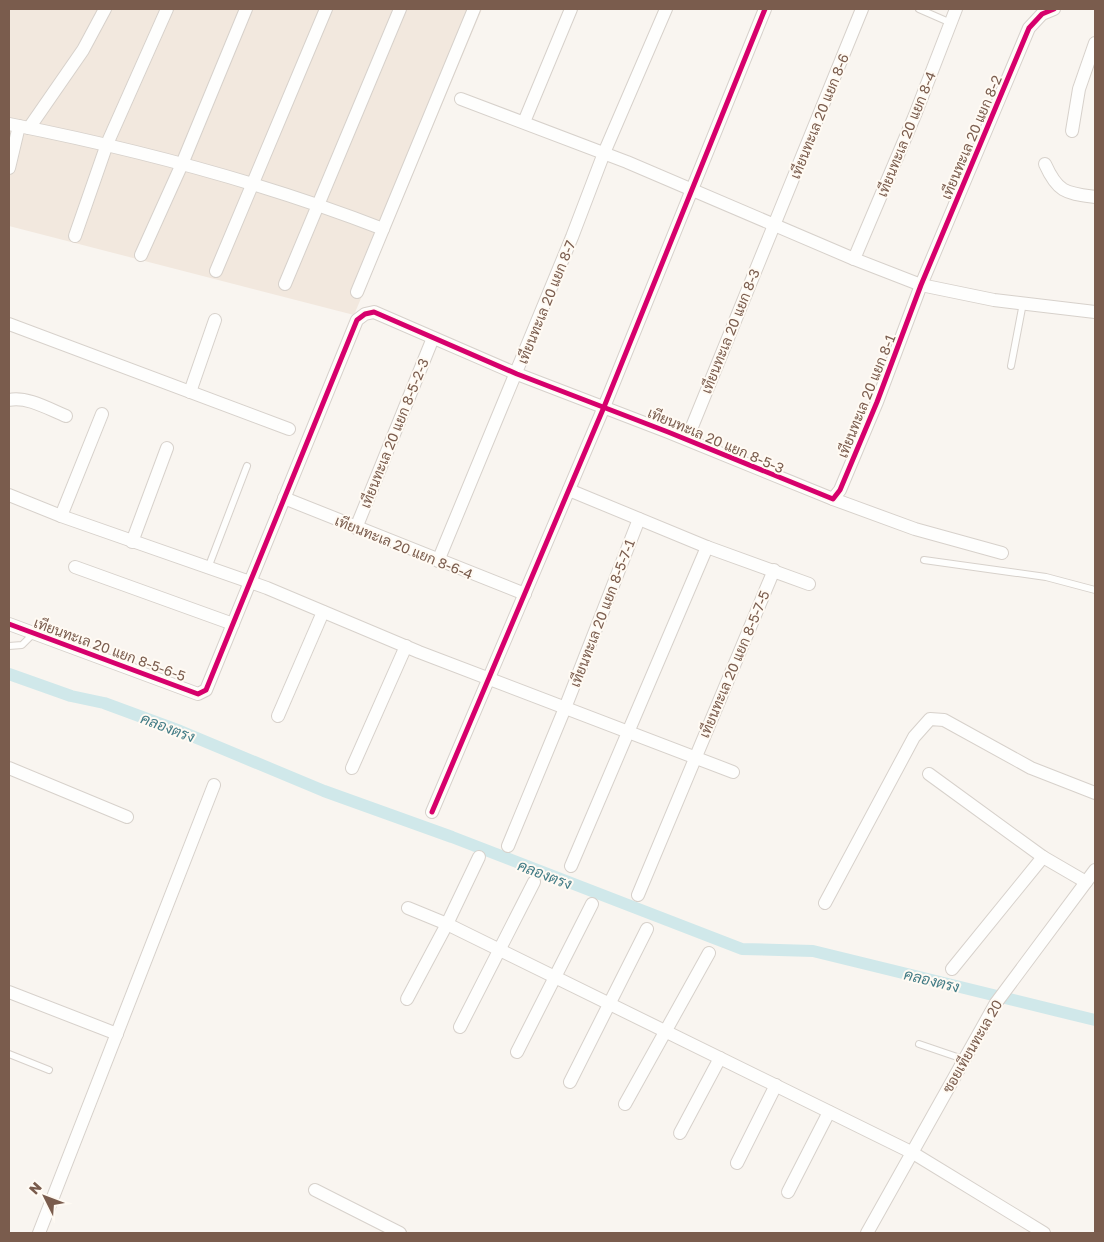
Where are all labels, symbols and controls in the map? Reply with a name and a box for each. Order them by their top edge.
street label: เทียนทะเล 20 แยก 8-6 [786,51,852,181]
street label: เทียนทะเล 20 แยก 8-4 [873,69,939,199]
street label: เทียนทะเล 20 แยก 8-2 [937,72,1005,202]
street label: เทียนทะเล 20 แยก 8-7 [513,238,579,366]
street label: เทียนทะเล 20 แยก 8-3 [697,266,763,396]
street label: เทียนทะเล 20 แยก 8-1 [833,332,899,460]
street label: เทียนทะเล 20 แยก 8-5-2-3 [356,356,432,510]
street label: เทียนทะเล 20 แยก 8-5-3 [645,404,787,476]
street label: เทียนทะเล 20 แยก 8-6-4 [333,512,475,582]
street label: เทียนทะเล 20 แยก 8-5-7-1 [566,536,638,689]
street label: เทียนทะเล 20 แยก 8-5-7-5 [695,588,773,740]
street label: เทียนทะเล 20 แยก 8-5-6-5 [32,614,188,684]
water label: คลองตรง [138,708,198,746]
water label: คลองตรง [515,855,575,893]
water label: คลองตรง [902,964,962,996]
street label: ซอยเทียนทะเล 20 [938,996,1006,1096]
north arrow [20,1172,70,1222]
text: N [25,1178,45,1198]

